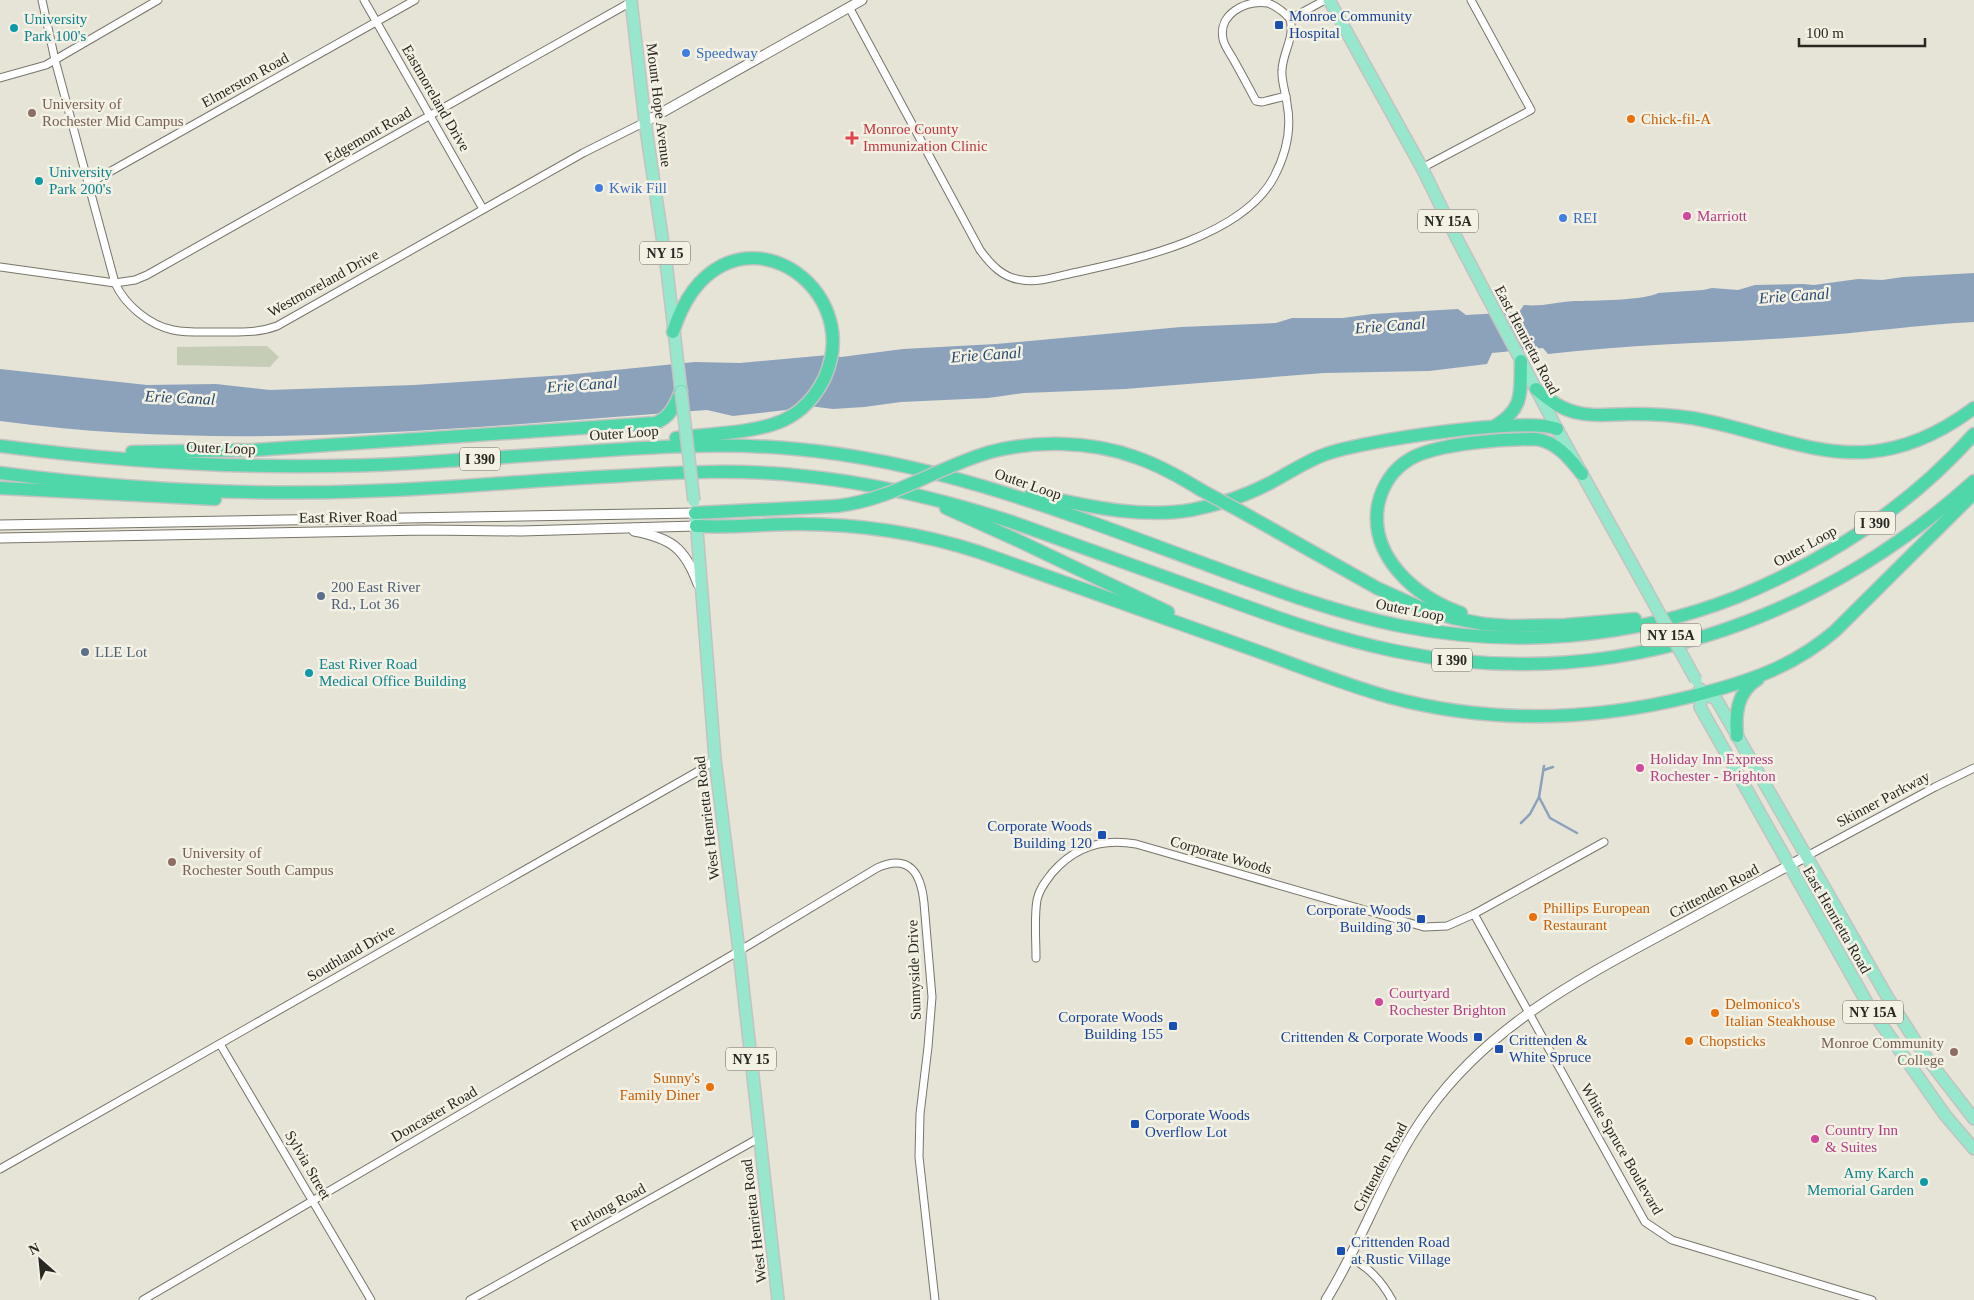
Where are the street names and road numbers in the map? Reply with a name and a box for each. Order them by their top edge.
street label: Eastmoreland Drive [399,42,473,154]
street label: Mount Hope Avenue [643,42,675,168]
street label: Elmerston Road [199,49,292,111]
street label: Edgemont Road [322,104,414,166]
road number: NY 15A [1418,210,1478,232]
road number: NY 15 [640,242,690,264]
street label: Westmoreland Drive [265,246,381,320]
street label: East Henrietta Road [1492,283,1563,398]
street label: Outer Loop [589,423,659,443]
street label: Outer Loop [186,439,256,457]
road number: I 390 [460,448,500,470]
street label: Outer Loop [993,465,1063,503]
street label: East River Road [299,508,398,526]
road number: I 390 [1855,512,1895,534]
street label: Outer Loop [1771,522,1839,570]
street label: Outer Loop [1374,596,1446,624]
road number: NY 15A [1641,624,1701,646]
road number: I 390 [1432,648,1472,672]
street label: West Henrietta Road [691,755,723,881]
street label: Skinner Parkway [1834,768,1933,830]
street label: Corporate Woods [1168,833,1274,877]
street label: Crittenden Road [1667,861,1762,921]
street label: East Henrietta Road [1800,864,1874,977]
street label: Sunnyside Drive [904,919,924,1020]
street label: Southland Drive [304,921,398,985]
road number: NY 15A [1843,1000,1903,1024]
road number: NY 15 [726,1048,776,1070]
street label: White Spruce Boulevard [1578,1081,1666,1218]
street label: Doncaster Road [388,1083,480,1145]
street label: Crittenden Road [1350,1119,1410,1214]
street label: Sylvia Street [282,1128,335,1203]
street label: West Henrietta Road [738,1158,770,1284]
street label: Furlong Road [568,1180,649,1234]

